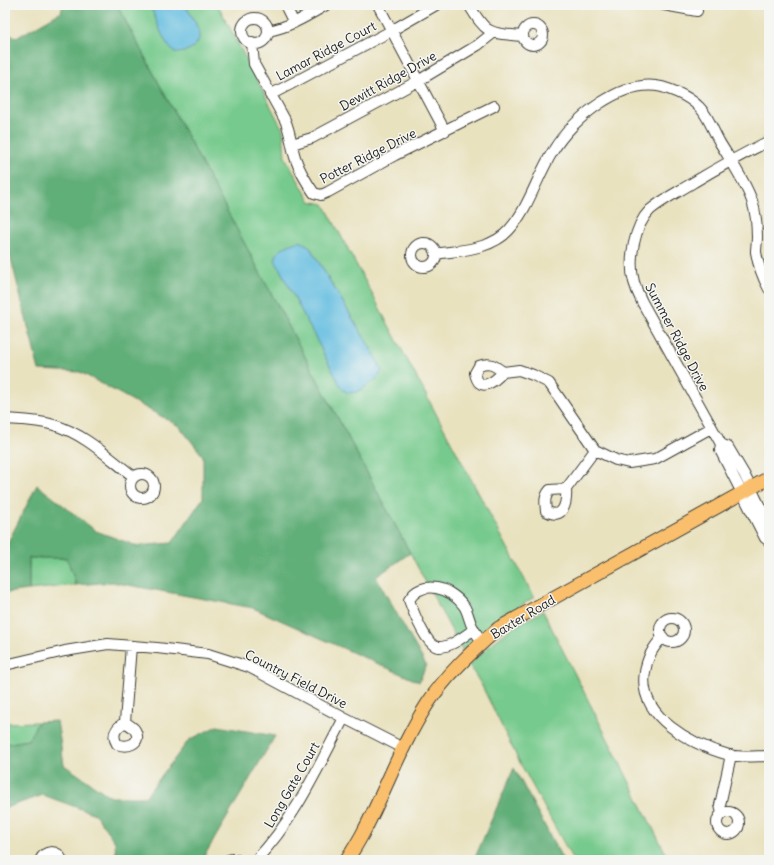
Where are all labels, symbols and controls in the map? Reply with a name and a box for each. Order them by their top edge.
street label: Lamar Ridge Court [273,17,379,85]
street label: Dewitt Ridge Drive [337,47,439,115]
street label: Potter Ridge Drive [317,124,419,188]
street label: Summer Ridge Drive [641,280,713,394]
street label: Baxter Road [488,591,559,643]
street label: Country Field Drive [242,646,350,712]
street label: Long Gate Court [261,739,324,831]

